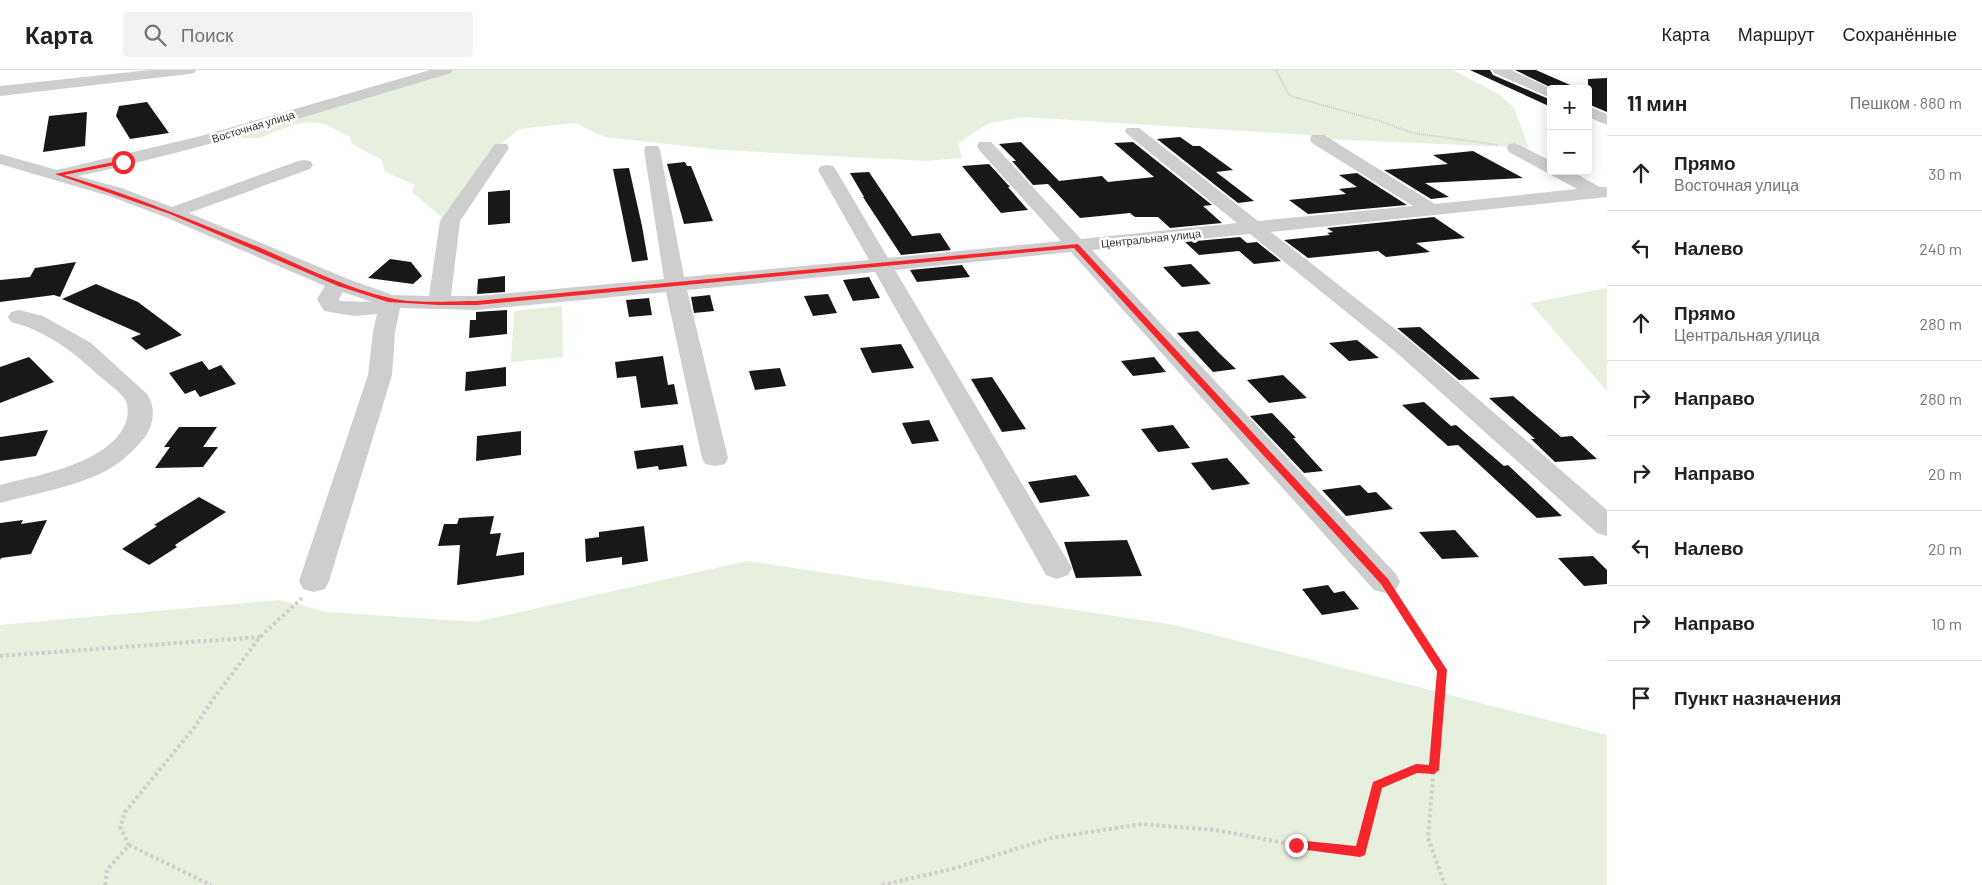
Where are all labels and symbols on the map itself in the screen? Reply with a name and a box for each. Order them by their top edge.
street label: Восточная улица [210,107,297,145]
route start [112,151,135,174]
street label: Центральная улица [1100,226,1202,250]
route end [1285,834,1308,857]

